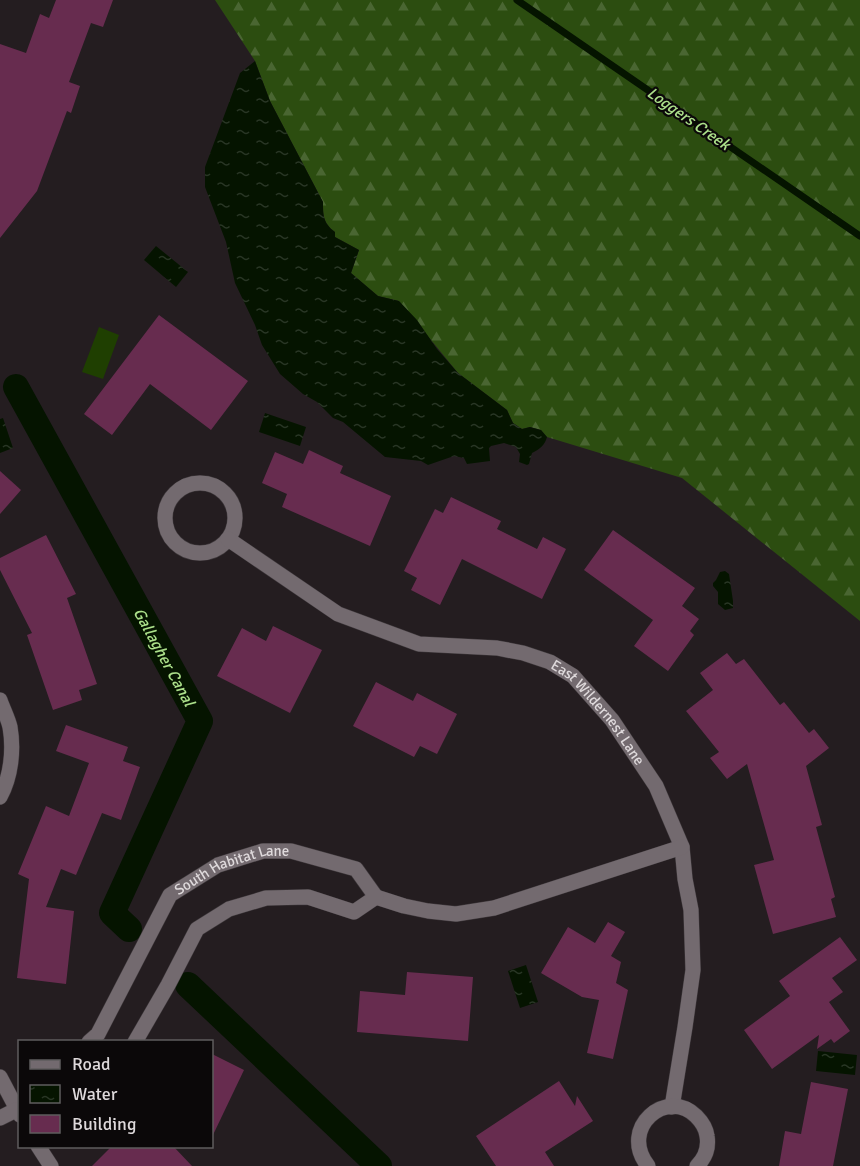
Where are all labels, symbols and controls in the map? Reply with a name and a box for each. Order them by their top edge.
water label: Loggers Creek [643,83,735,156]
water label: Gallagher Canal [129,604,200,711]
street label: East Wildernest Lane [548,656,648,768]
street label: South Habitat Lane [171,841,289,899]
legend [18,1040,213,1148]
text: Road [72,1053,111,1075]
text: Water [72,1083,118,1105]
text: Building [72,1113,136,1135]

